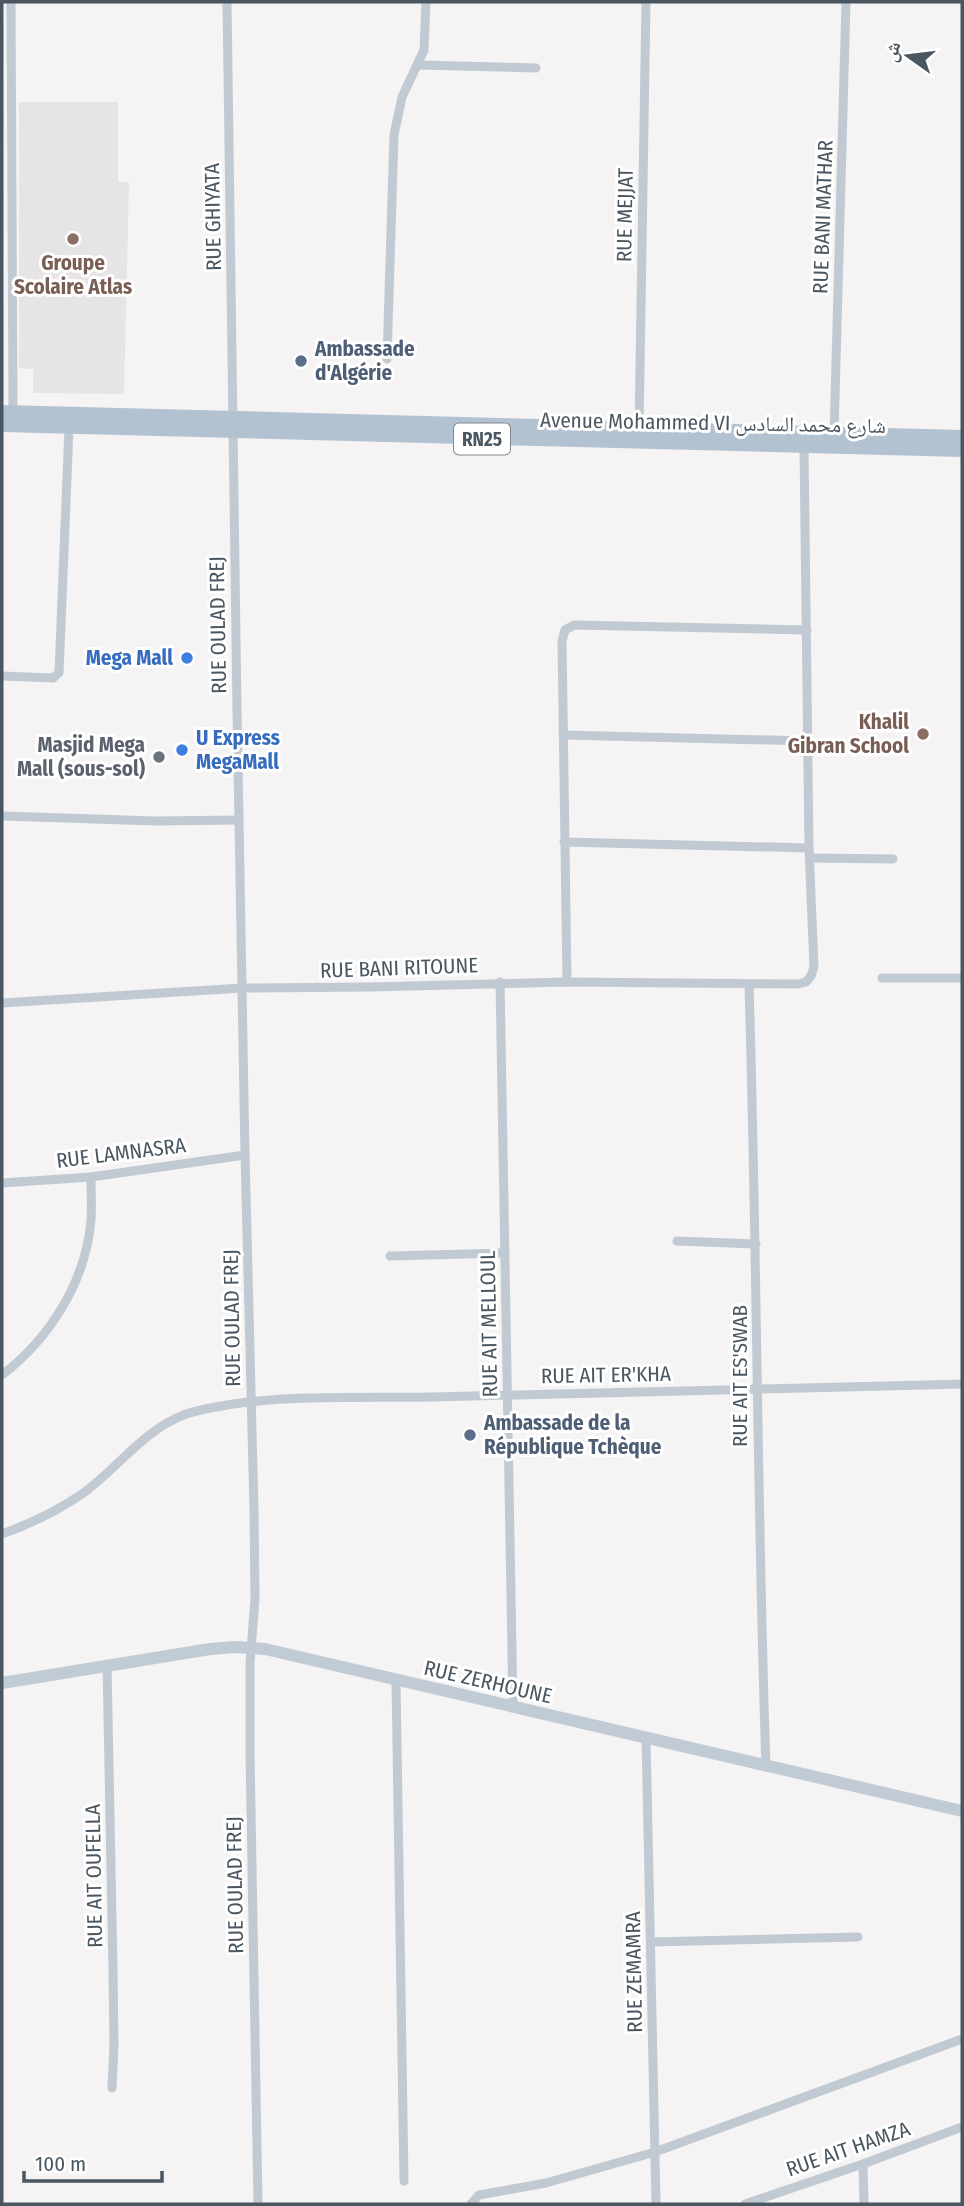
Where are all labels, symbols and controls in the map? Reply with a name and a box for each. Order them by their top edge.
north arrow [873,21,943,91]
text: ش [878,39,906,65]
street label: RUE BANI MATHAR [807,139,839,294]
street label: RUE GHIYATA [199,163,227,271]
street label: RUE MEJJAT [611,167,639,262]
marker: Groupe Scolaire Atlas [65,231,81,247]
place label: Groupe Scolaire Atlas [14,250,132,300]
place label: Ambassade d'Algérie [314,336,415,386]
marker: Ambassade d'Algérie [293,353,309,369]
street label: Avenue Mohammed VI شارع محمد السادس [540,407,886,439]
road number: RN25 [454,424,510,454]
street label: RUE OULAD FREJ [204,556,232,694]
place label: Mega Mall [86,645,173,671]
marker: Mega Mall [179,650,195,666]
place label: Khalil Gibran School [788,709,909,759]
place label: U Express MegaMall [196,725,280,775]
marker: Khalil Gibran School [915,726,931,742]
place label: Masjid Mega Mall (sous-sol) [17,732,145,782]
marker: U Express MegaMall [174,742,190,758]
marker: Masjid Mega Mall (sous-sol) [151,749,167,765]
street label: RUE BANI RITOUNE [320,952,479,984]
street label: RUE LAMNASRA [55,1132,187,1174]
street label: RUE OULAD FREJ [218,1249,246,1387]
street label: RUE AIT MELLOUL [475,1250,503,1398]
street label: RUE AIT ES'SWAB [727,1305,753,1447]
street label: RUE AIT ER'KHA [541,1361,671,1389]
place label: Ambassade de la République Tchèque [483,1410,662,1460]
marker: Ambassade de la République Tchèque [462,1427,478,1443]
street label: RUE ZERHOUNE [421,1655,555,1709]
street label: RUE AIT OUFELLA [80,1804,108,1948]
street label: RUE OULAD FREJ [221,1816,249,1954]
street label: RUE ZEMAMRA [620,1911,648,2033]
street label: RUE AIT HAMZA [783,2116,913,2182]
scale bar [24,2140,163,2184]
text: 100 m [35,2151,86,2177]

